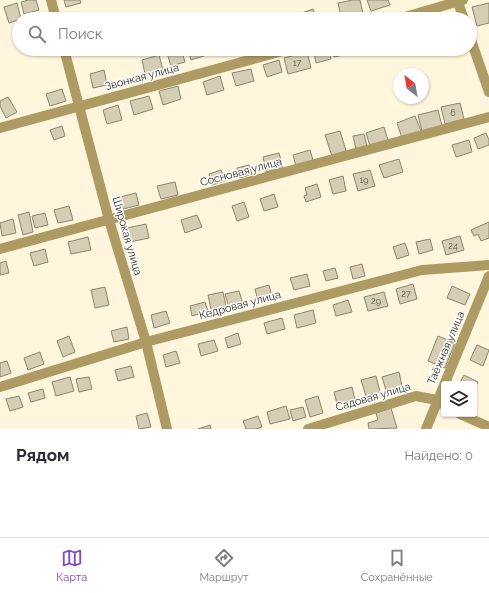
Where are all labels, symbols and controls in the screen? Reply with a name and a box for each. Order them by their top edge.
search box [12,12,477,56]
icon: search [26,23,48,45]
text: Поиск [58,25,103,43]
house number: 17 [293,58,301,68]
street label: Звонкая улица [104,61,180,93]
north arrow [393,68,429,104]
house number: 6 [450,108,456,118]
street label: Сосновая улица [199,155,283,189]
house number: 19 [359,175,369,185]
street label: Широкая улица [110,195,144,277]
house number: 24 [448,241,458,251]
street label: Кедровая улица [198,288,282,322]
house number: 27 [401,289,411,299]
house number: 29 [371,296,381,306]
street label: Таёжная улица [425,309,467,387]
street label: Садовая улица [334,380,412,414]
map controls [441,381,477,417]
button: layers [441,381,477,417]
text: Рядом [16,445,69,465]
text: Найдено: 0 [404,448,473,463]
tab: Карта [56,547,87,584]
tab: Маршрут [199,547,248,584]
tab: Сохранённые [361,547,433,584]

